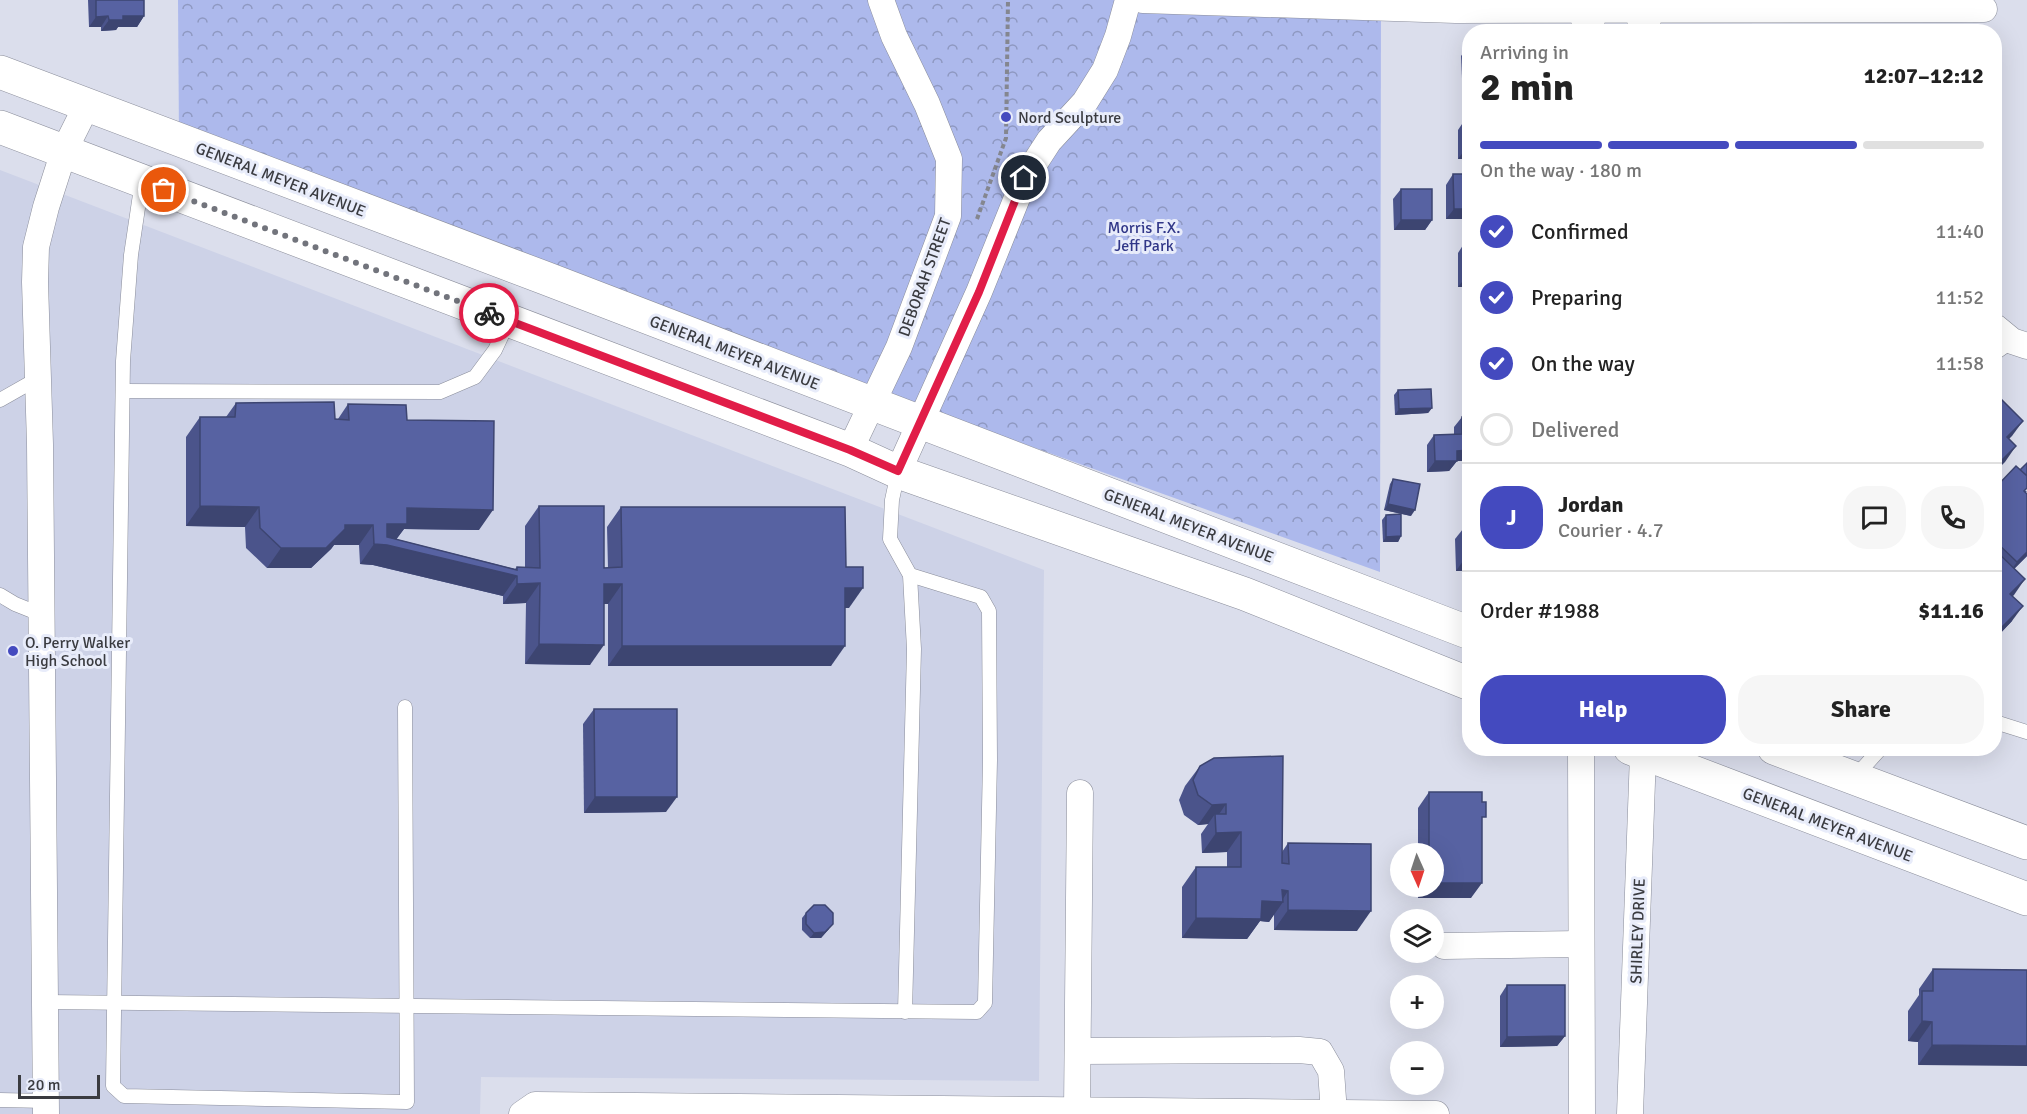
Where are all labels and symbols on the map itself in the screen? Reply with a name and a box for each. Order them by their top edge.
place label: Nord Sculpture [1018,108,1121,128]
marker: Nord Sculpture [999,110,1013,124]
street label: GENERAL MEYER AVENUE [193,138,368,222]
pin [998,152,1049,203]
pin [138,164,189,215]
street label: DEBORAH STREET [894,215,956,340]
park label: Morris F.X. Jeff Park [1108,218,1180,256]
courier [459,283,519,343]
street label: GENERAL MEYER AVENUE [647,311,822,395]
street label: GENERAL MEYER AVENUE [1101,484,1276,568]
place label: O. Perry Walker High School [25,633,130,671]
marker: O. Perry Walker High School [6,644,20,658]
street label: GENERAL MEYER AVENUE [1740,783,1915,867]
north arrow [1390,843,1444,897]
street label: SHIRLEY DRIVE [1626,878,1650,984]
scale bar [18,1072,100,1100]

